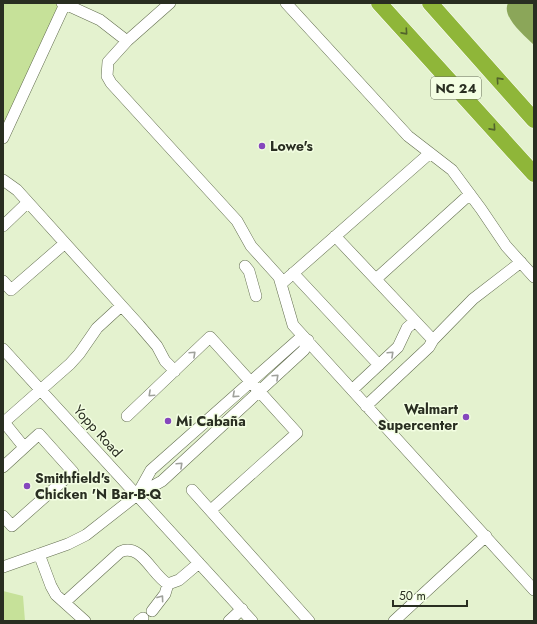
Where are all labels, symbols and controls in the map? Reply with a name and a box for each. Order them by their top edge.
one-way arrow [400,27,408,35]
road number: NC 24 [431,77,481,99]
one-way arrow [496,77,503,85]
one-way arrow [488,123,495,131]
place label: Lowe's [270,136,313,156]
marker: Lowe's [257,141,267,151]
one-way arrow [188,351,196,359]
one-way arrow [386,351,394,358]
one-way arrow [271,374,278,381]
one-way arrow [148,389,156,396]
one-way arrow [232,391,240,398]
place label: Walmart Supercenter [378,399,459,435]
street label: Yopp Road [69,400,127,462]
place label: Mi Cabaña [176,411,246,431]
marker: Walmart Supercenter [461,412,471,422]
marker: Mi Cabaña [163,416,173,426]
one-way arrow [175,462,183,469]
place label: Smithfield's Chicken 'N Bar-B-Q [35,468,162,504]
marker: Smithfield's Chicken 'N Bar-B-Q [22,481,32,491]
scale bar [393,582,467,608]
text: 50 m [399,587,426,605]
one-way arrow [157,596,164,603]

